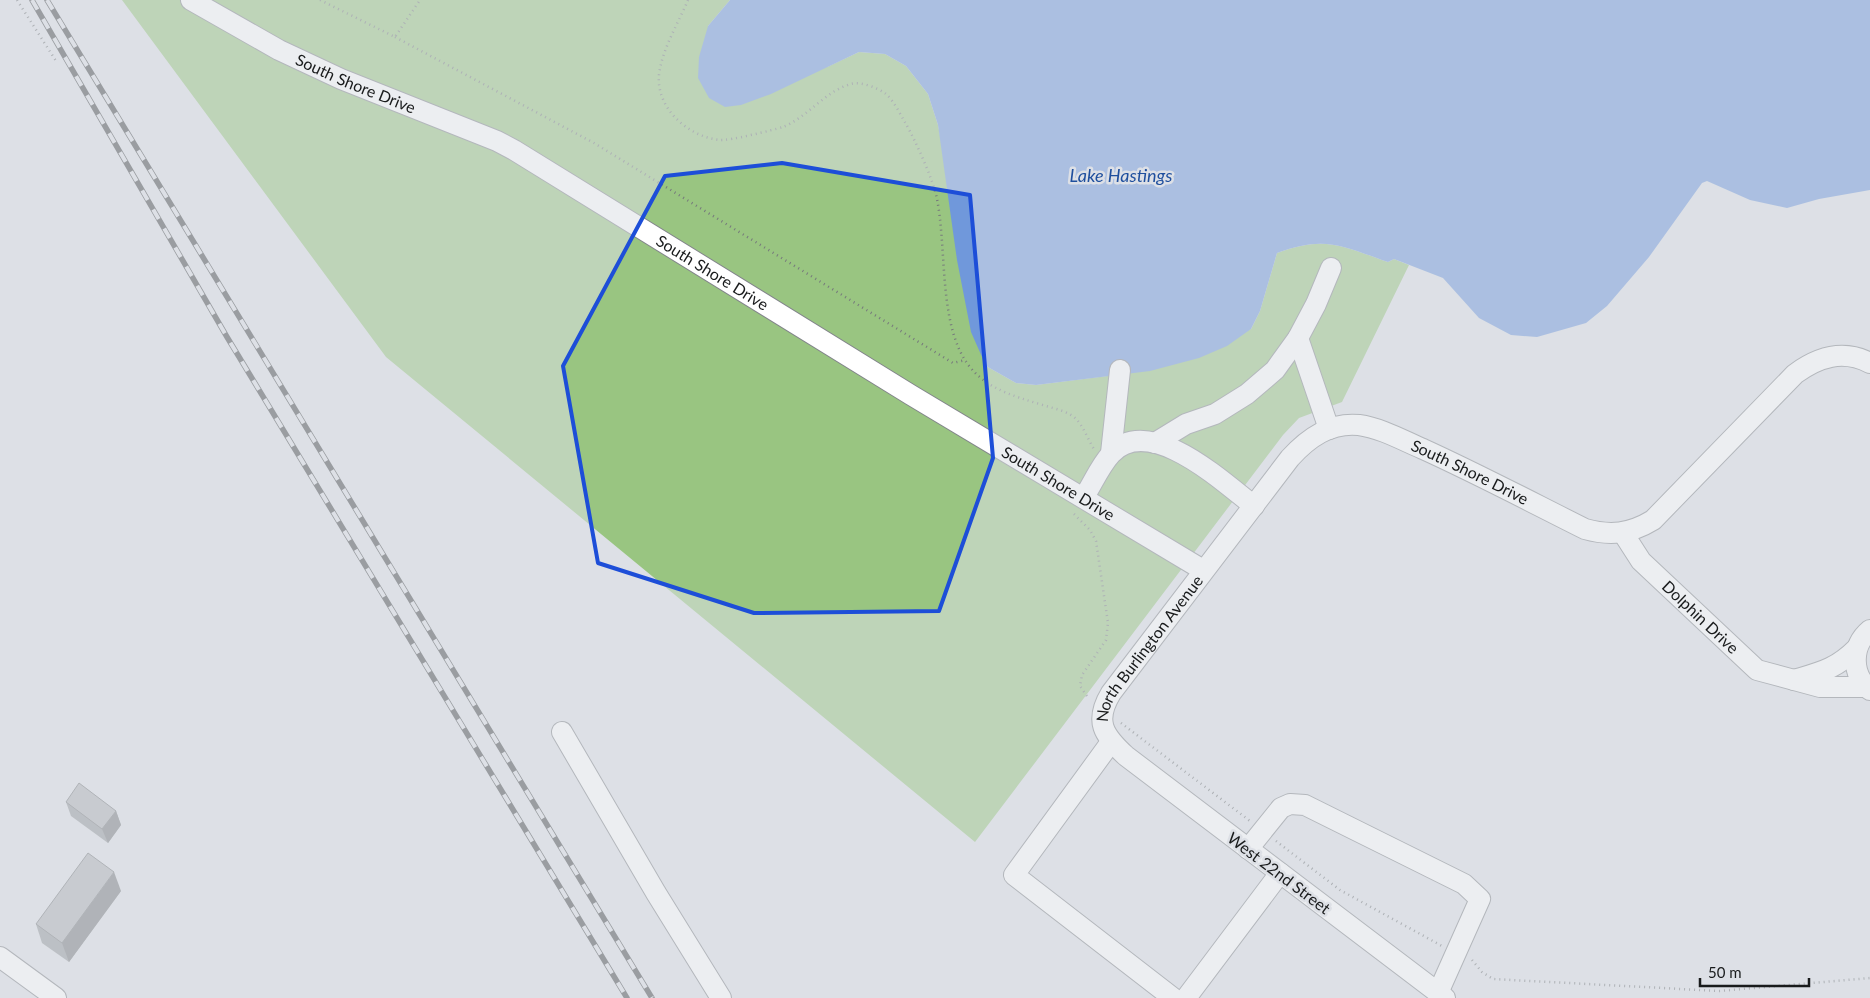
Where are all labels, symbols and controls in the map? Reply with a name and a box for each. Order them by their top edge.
street label: South Shore Drive [293,49,419,117]
water label: Lake Hastings [1070,164,1172,186]
street label: South Shore Drive [653,230,772,314]
street label: South Shore Drive [1408,435,1532,508]
street label: South Shore Drive [999,442,1118,524]
street label: North Burlington Avenue [1092,571,1206,722]
street label: Dolphin Drive [1659,576,1743,657]
street label: West 22nd Street [1224,828,1335,918]
scale bar [1700,956,1809,988]
text: 50 m [1708,963,1742,981]

